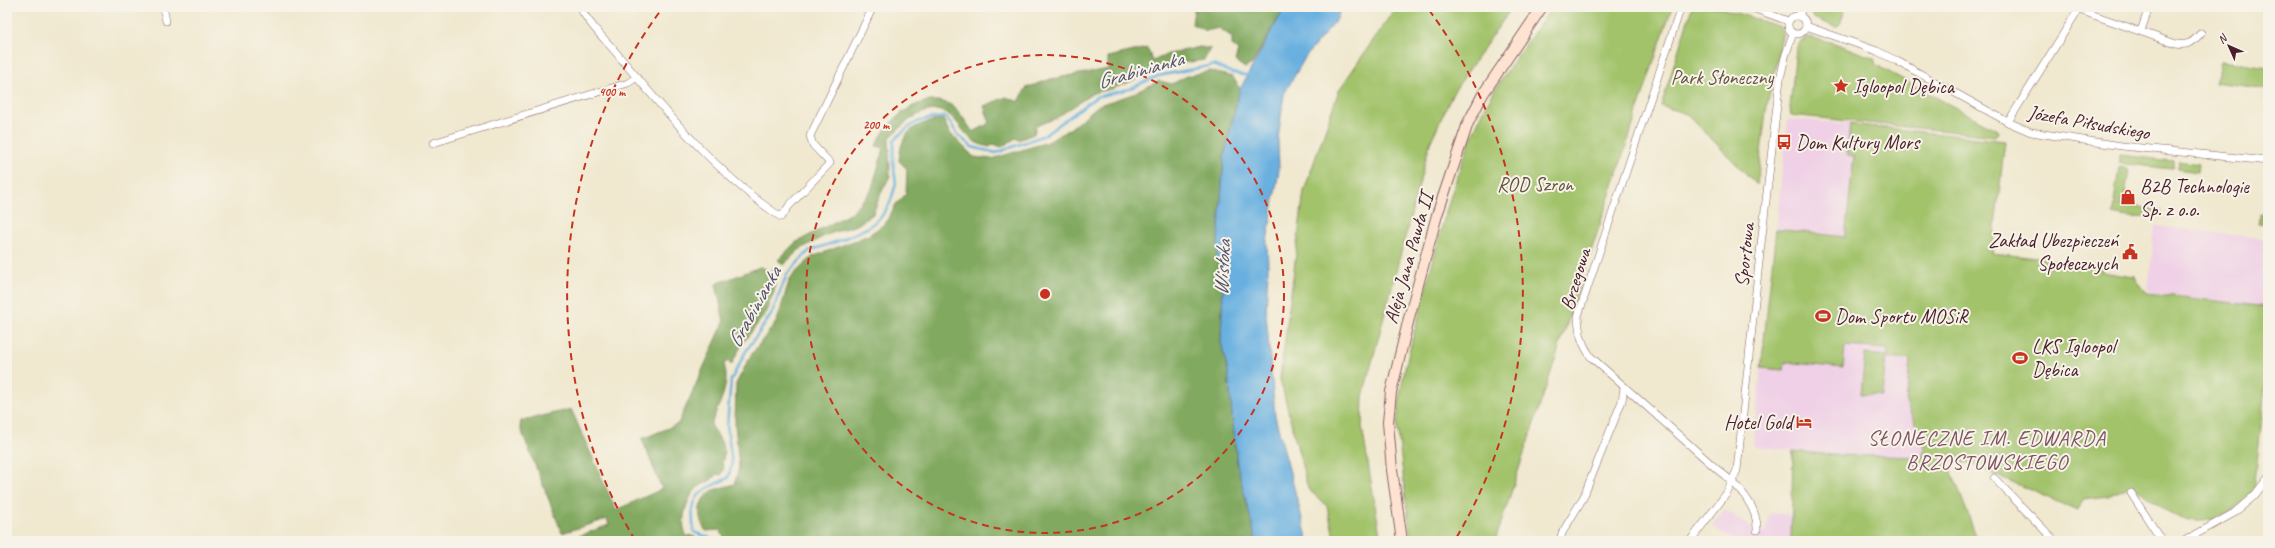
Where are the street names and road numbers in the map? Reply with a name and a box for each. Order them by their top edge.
street label: Józefa Piłsudskiego [2025,99,2152,146]
street label: Aleja Jana Pawła II [1378,186,1440,326]
street label: Sportowa [1729,220,1760,288]
street label: Brzegowa [1554,244,1597,313]

